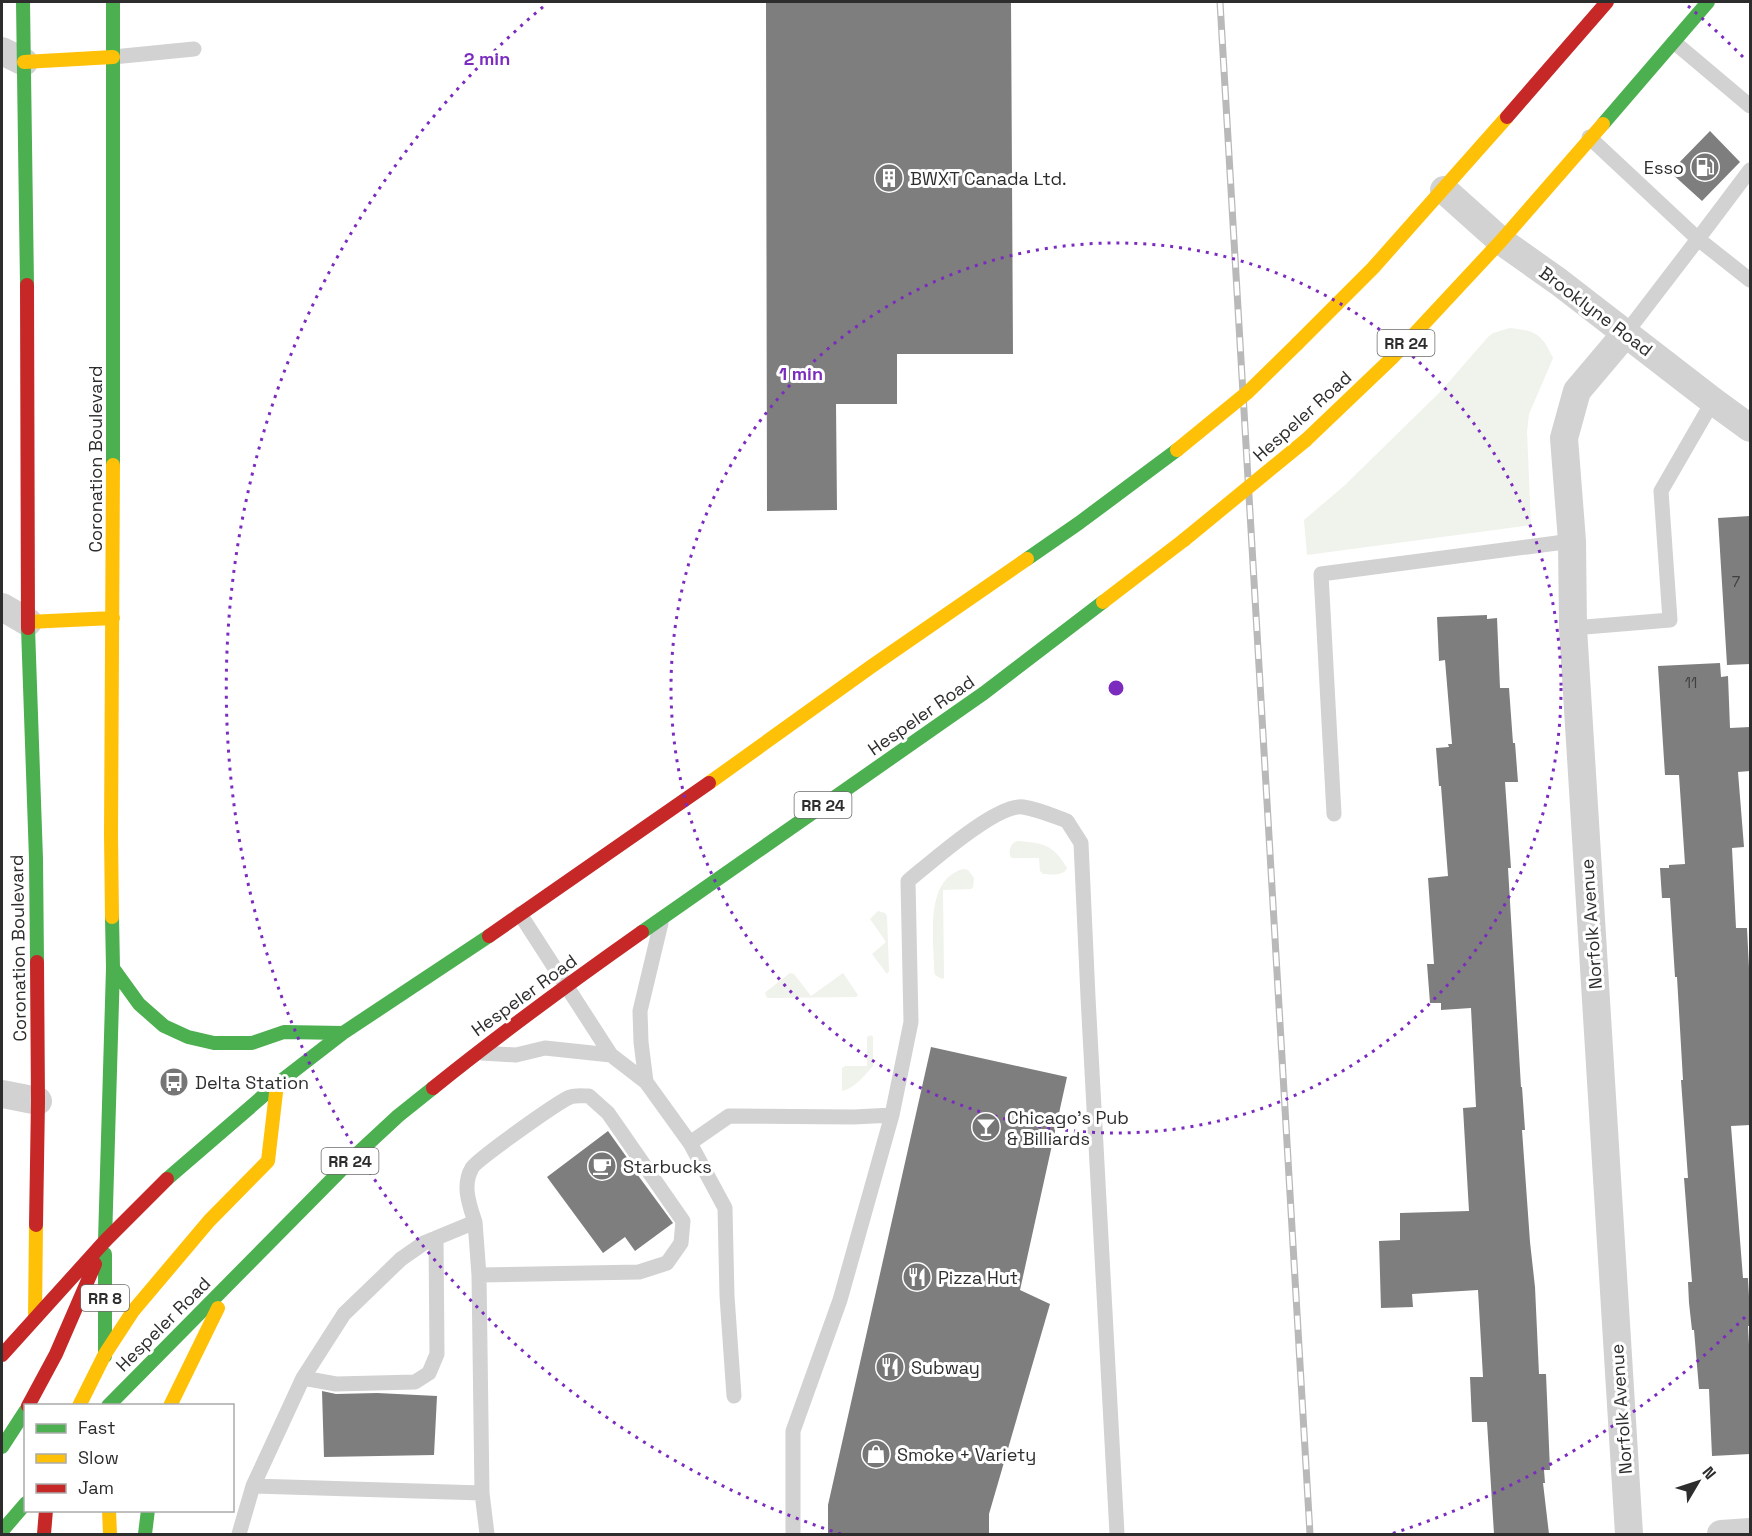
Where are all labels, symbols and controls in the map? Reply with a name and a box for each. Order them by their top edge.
text: 2 min [464,47,510,70]
fuel station icon: Esso [1689,151,1721,183]
place label: Esso [1644,156,1684,179]
building icon: BWXT Canada Ltd. [873,162,905,194]
place label: BWXT Canada Ltd. [910,167,1067,190]
street label: Brooklyne Road [1535,261,1657,361]
road number: RR 24 [1378,330,1434,356]
text: 1 min [779,362,823,385]
street label: Coronation Boulevard [84,365,107,553]
street label: Hespeler Road [1248,366,1356,466]
house number: 7 [1732,572,1740,591]
street label: Hespeler Road [863,670,979,760]
house number: 11 [1685,673,1697,692]
centre of rings [1106,678,1126,698]
road number: RR 24 [794,792,852,818]
street label: Coronation Boulevard [5,854,31,1042]
street label: Norfolk Avenue [1575,858,1607,990]
street label: Hespeler Road [467,949,581,1041]
bus stop icon: Delta Station [158,1066,190,1098]
place label: Delta Station [195,1071,309,1094]
place label: Chicago's Pub & Billiards [1007,1106,1129,1150]
bar icon: Chicago's Pub & Billiards [970,1111,1002,1143]
road number: RR 24 [322,1148,378,1174]
cafe icon: Starbucks [586,1150,618,1182]
place label: Starbucks [623,1155,712,1178]
restaurant icon: Pizza Hut [901,1261,933,1293]
place label: Pizza Hut [938,1266,1018,1289]
street label: Hespeler Road [111,1272,215,1376]
road number: RR 8 [81,1285,129,1311]
street label: Norfolk Avenue [1605,1343,1637,1475]
restaurant icon: Subway [874,1351,906,1383]
place label: Subway [911,1356,980,1379]
legend [24,1404,234,1512]
text: Fast [78,1416,115,1439]
shop icon: Smoke + Variety [860,1438,892,1470]
place label: Smoke + Variety [897,1443,1036,1466]
text: Slow [78,1446,119,1469]
north arrow [1668,1452,1728,1512]
text: N [1698,1462,1721,1484]
text: Jam [78,1476,114,1499]

